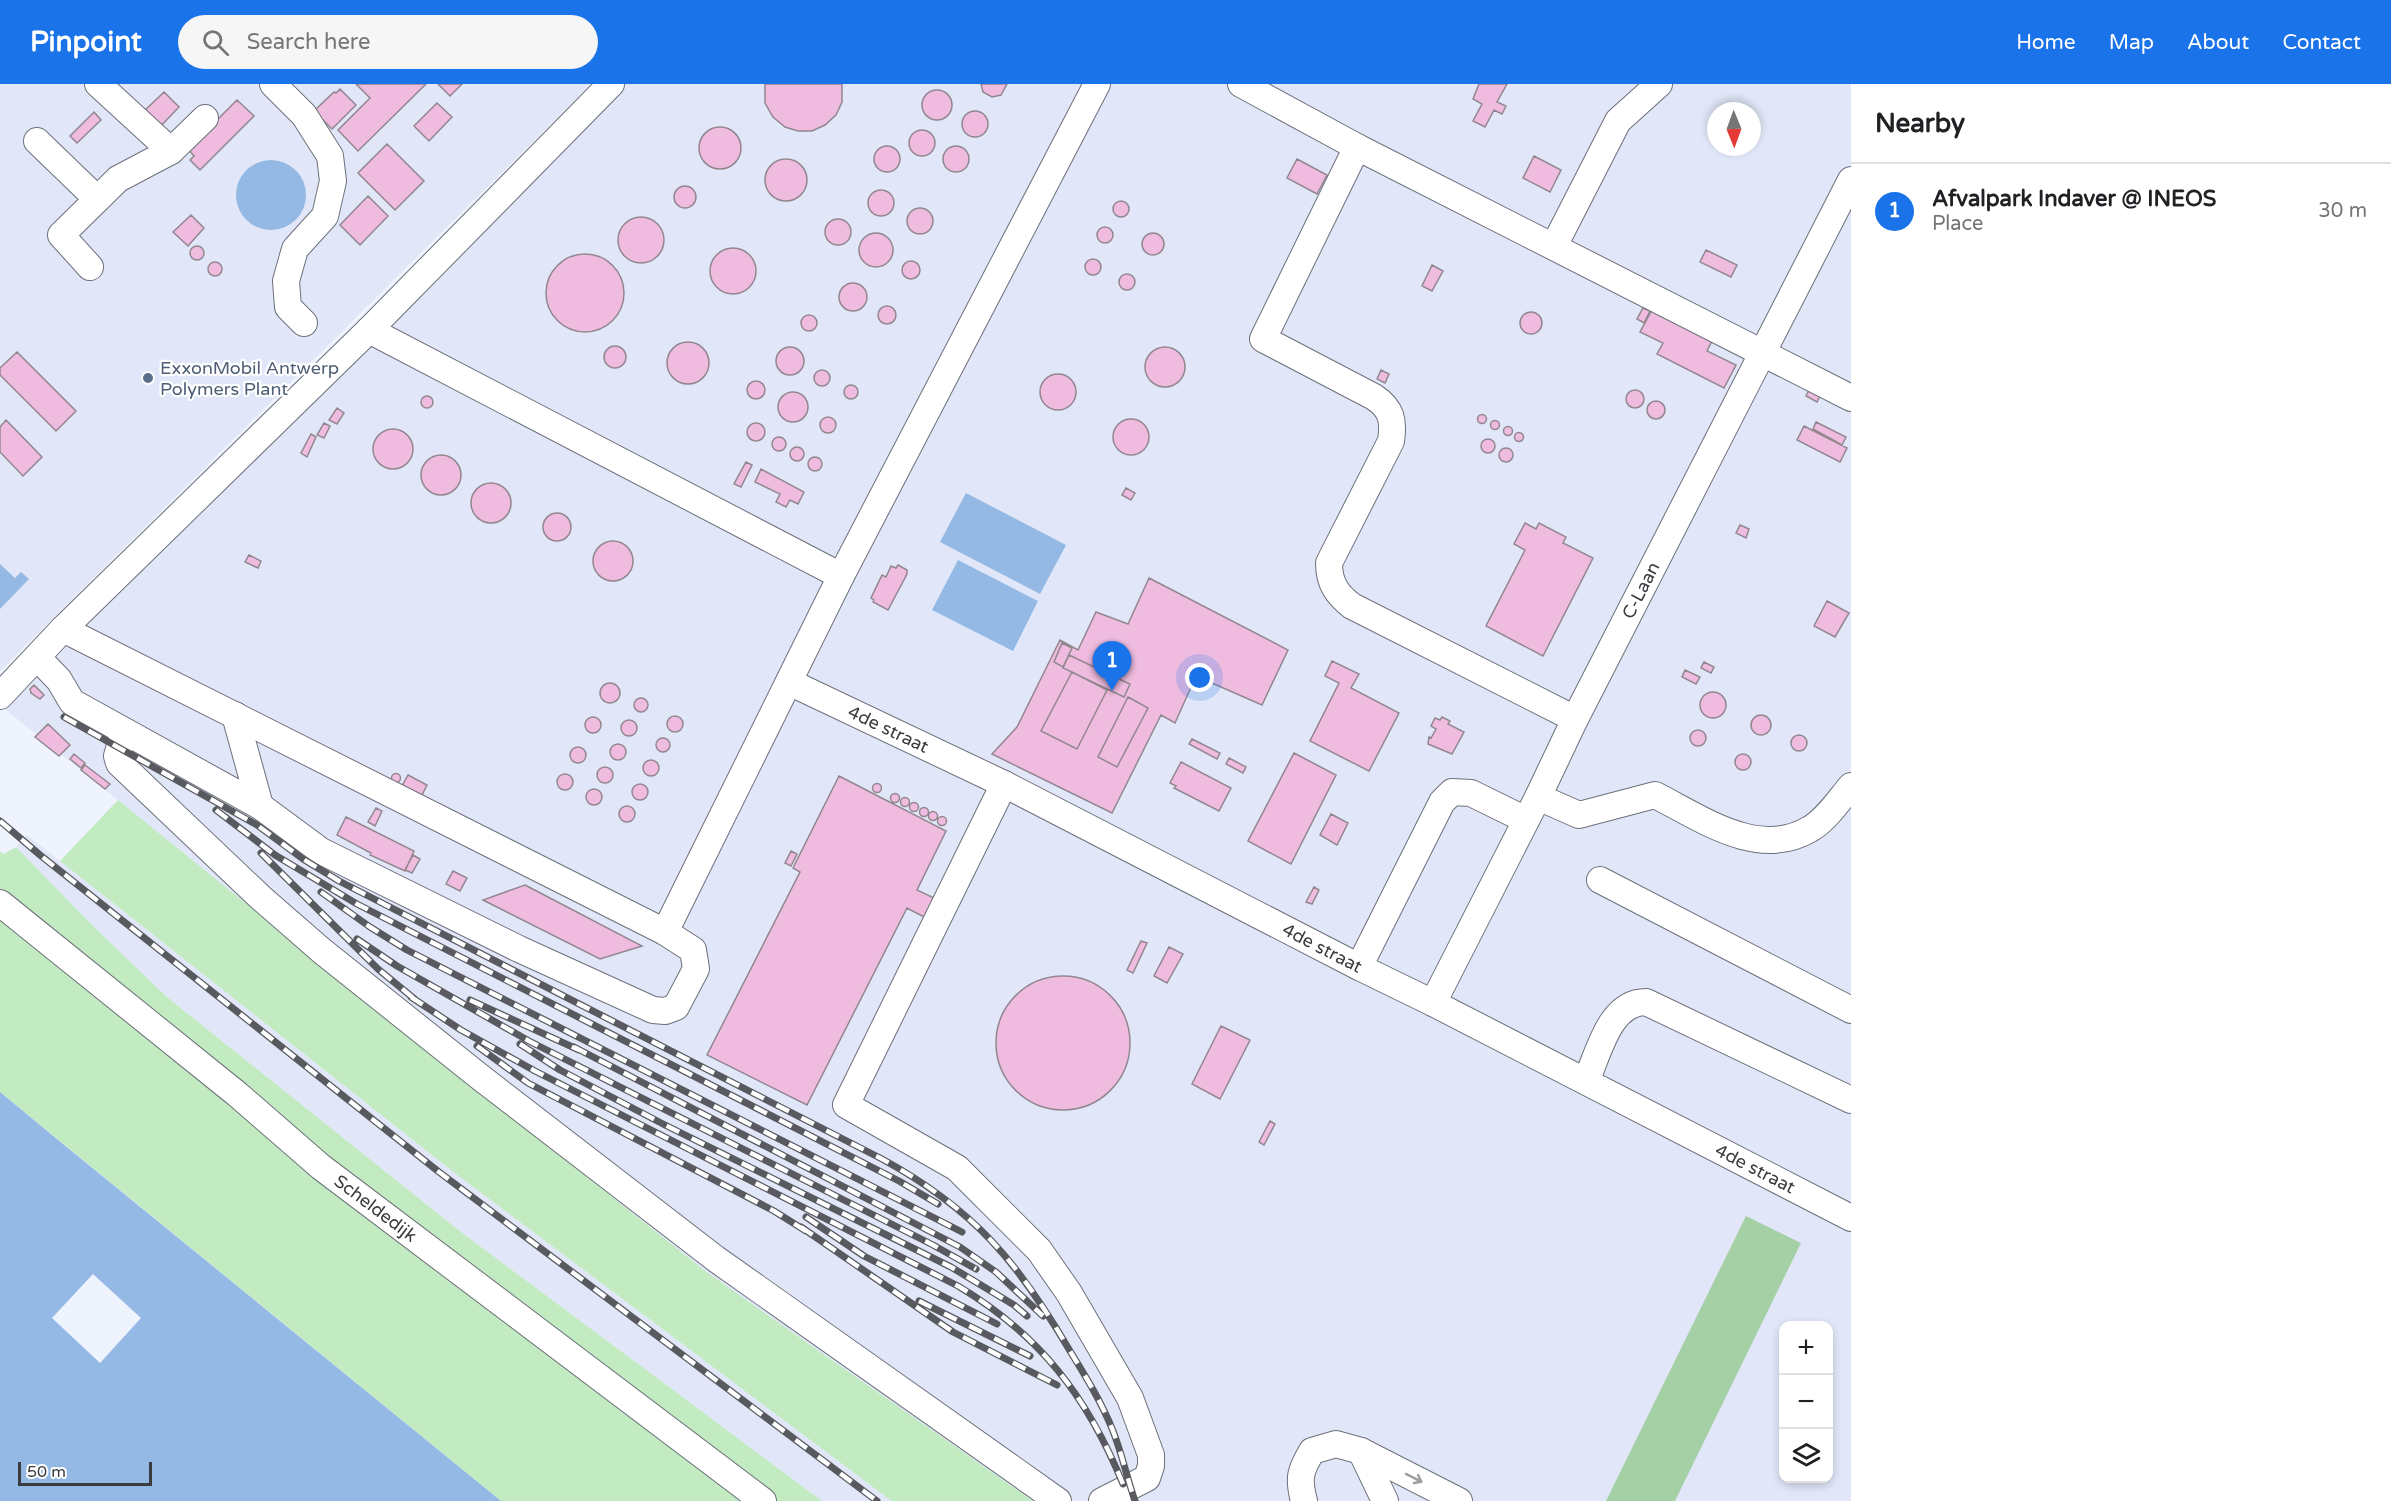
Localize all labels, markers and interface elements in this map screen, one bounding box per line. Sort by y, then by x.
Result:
search box [178,15,598,69]
text: Pinpoint [30,25,142,59]
icon: search [199,26,232,59]
text: Search here [247,29,370,55]
text: Home [2016,30,2076,55]
text: Map [2109,30,2154,55]
text: About [2187,30,2249,55]
text: Contact [2282,30,2361,55]
north arrow [1707,102,1761,156]
text: Nearby [1875,108,1965,139]
text: Afvalpark Indaver @ INEOS [1932,186,2216,212]
text: 1 [1888,199,1901,223]
text: 30 m [2318,199,2367,223]
text: Place [1932,212,1983,236]
place label: ExxonMobil Antwerp Polymers Plant [160,357,339,400]
marker: ExxonMobil Antwerp Polymers Plant [141,371,155,385]
street label: C-Laan [1617,558,1665,623]
pin: 1 [1092,642,1132,691]
your location [1185,663,1214,692]
street label: 4de straat [844,701,932,758]
street label: 4de straat [1279,918,1366,978]
street label: 4de straat [1712,1139,1799,1198]
street label: Scheldedijk [330,1170,421,1247]
map controls [1779,1321,1833,1483]
button: + [1779,1321,1833,1375]
button: − [1779,1375,1833,1429]
button: layers [1779,1429,1833,1483]
scale bar [18,1459,152,1486]
text: 50 m [27,1462,66,1482]
one-way arrow [1404,1472,1422,1484]

